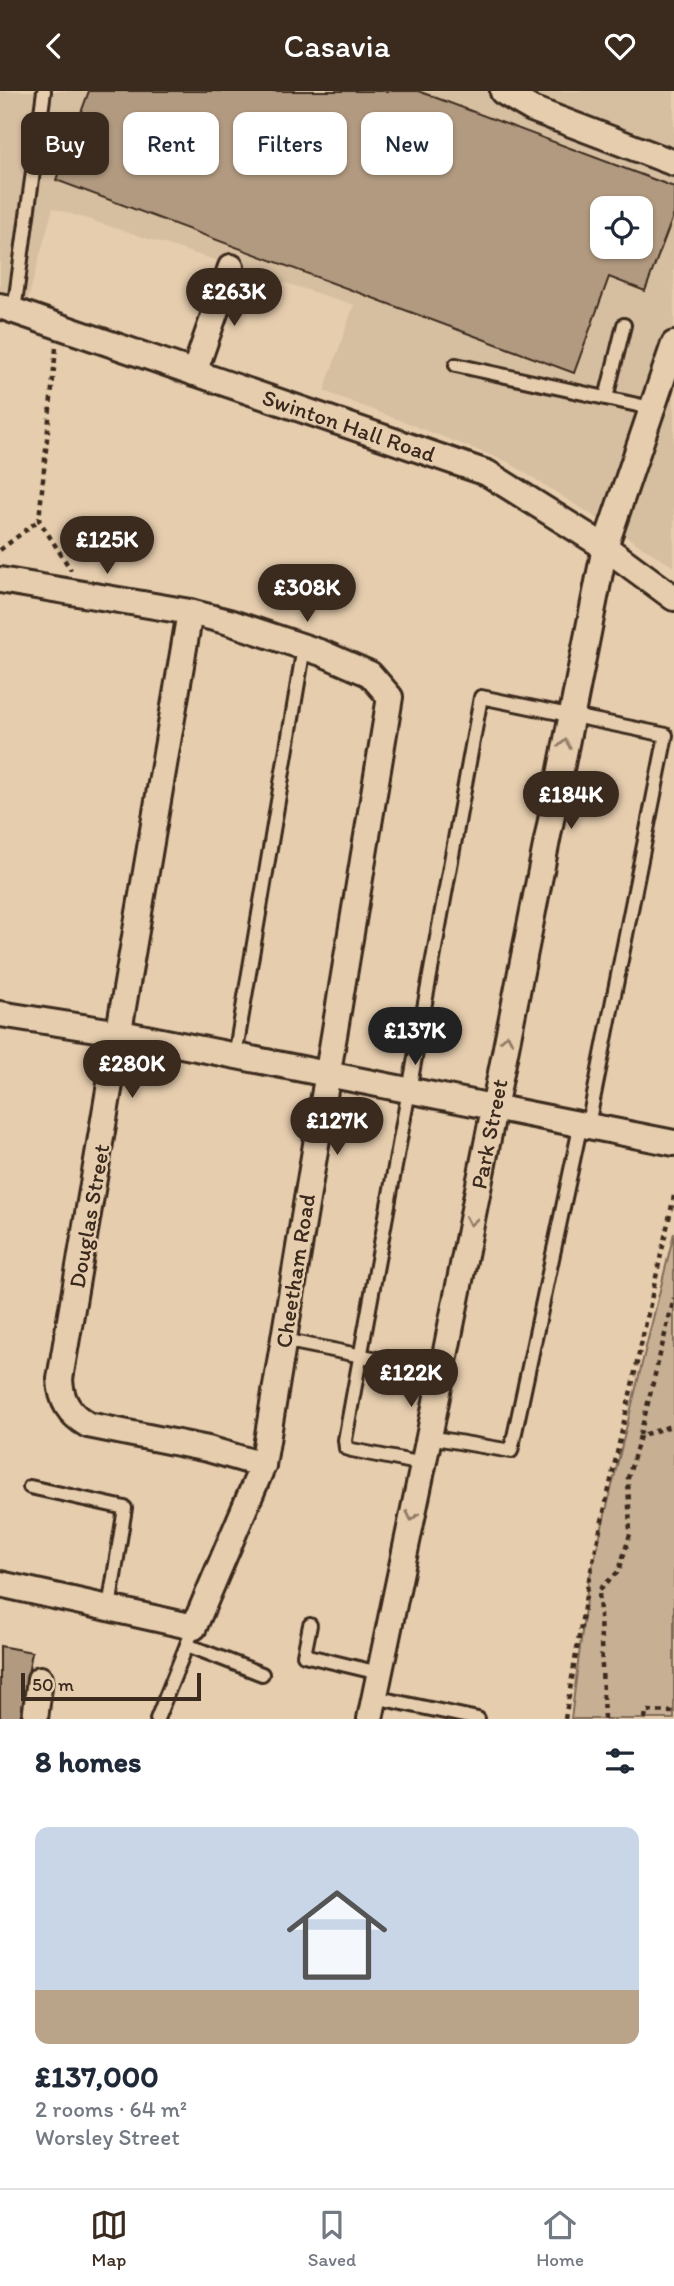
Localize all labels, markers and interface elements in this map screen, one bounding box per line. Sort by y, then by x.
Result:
icon: back [35,27,73,65]
text: Casavia [284,27,390,65]
icon: heart [601,27,639,65]
chip: Buy [21,112,109,175]
chip: Rent [123,112,219,175]
chip: Filters [233,112,347,175]
chip: New [361,112,453,175]
map controls [590,196,653,259]
button: locate [590,196,653,259]
pin: £263K [185,268,283,328]
text: £263K [202,277,266,305]
street label: Swinton Hall Road [259,383,440,468]
pin: £125K [58,517,156,576]
text: £125K [76,525,138,553]
pin: £308K [258,565,356,624]
text: £308K [274,573,340,601]
one-way arrow [556,738,571,750]
pin: £184K [522,771,620,831]
text: £184K [539,780,603,808]
pin: £137K [366,1007,464,1067]
text: £137K [384,1016,446,1044]
one-way arrow [499,1033,514,1045]
pin: £280K [83,1041,181,1100]
text: £280K [99,1049,165,1077]
street label: Park Street [464,1076,514,1191]
pin: £127K [288,1097,386,1157]
text: £127K [306,1106,368,1134]
street label: Douglas Street [63,1141,116,1290]
street label: Cheetham Road [269,1192,321,1350]
one-way arrow [465,1215,480,1227]
pin: £122K [362,1349,460,1409]
text: £122K [380,1358,442,1386]
one-way arrow [406,1510,421,1522]
scale bar [21,1670,201,1702]
text: 50 m [32,1673,74,1696]
icon: filters [601,1742,639,1780]
text: 8 homes [35,1743,142,1780]
icon: home [274,1872,400,1998]
text: £137,000 [35,2058,159,2095]
text: 2 rooms · 64 m² [35,2095,187,2123]
text: Worsley Street [35,2123,180,2151]
tab: Map [90,2206,128,2271]
tab: Saved [308,2206,356,2271]
tab: Home [536,2206,584,2271]

